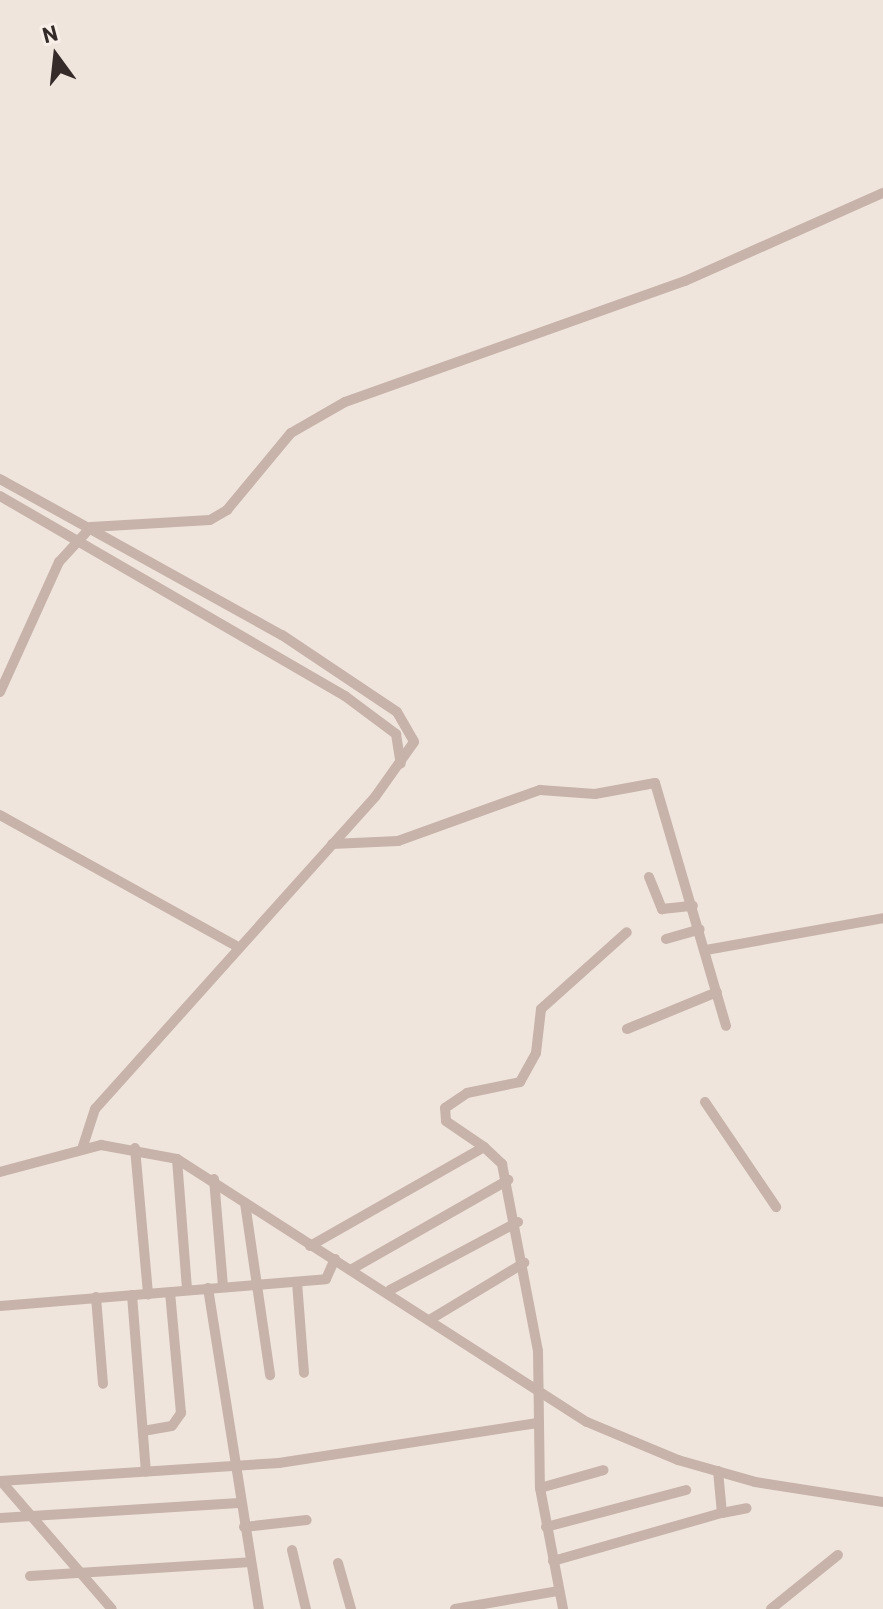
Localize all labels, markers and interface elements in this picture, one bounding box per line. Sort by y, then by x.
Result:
north arrow [16,16,96,96]
text: N [39,18,60,47]

